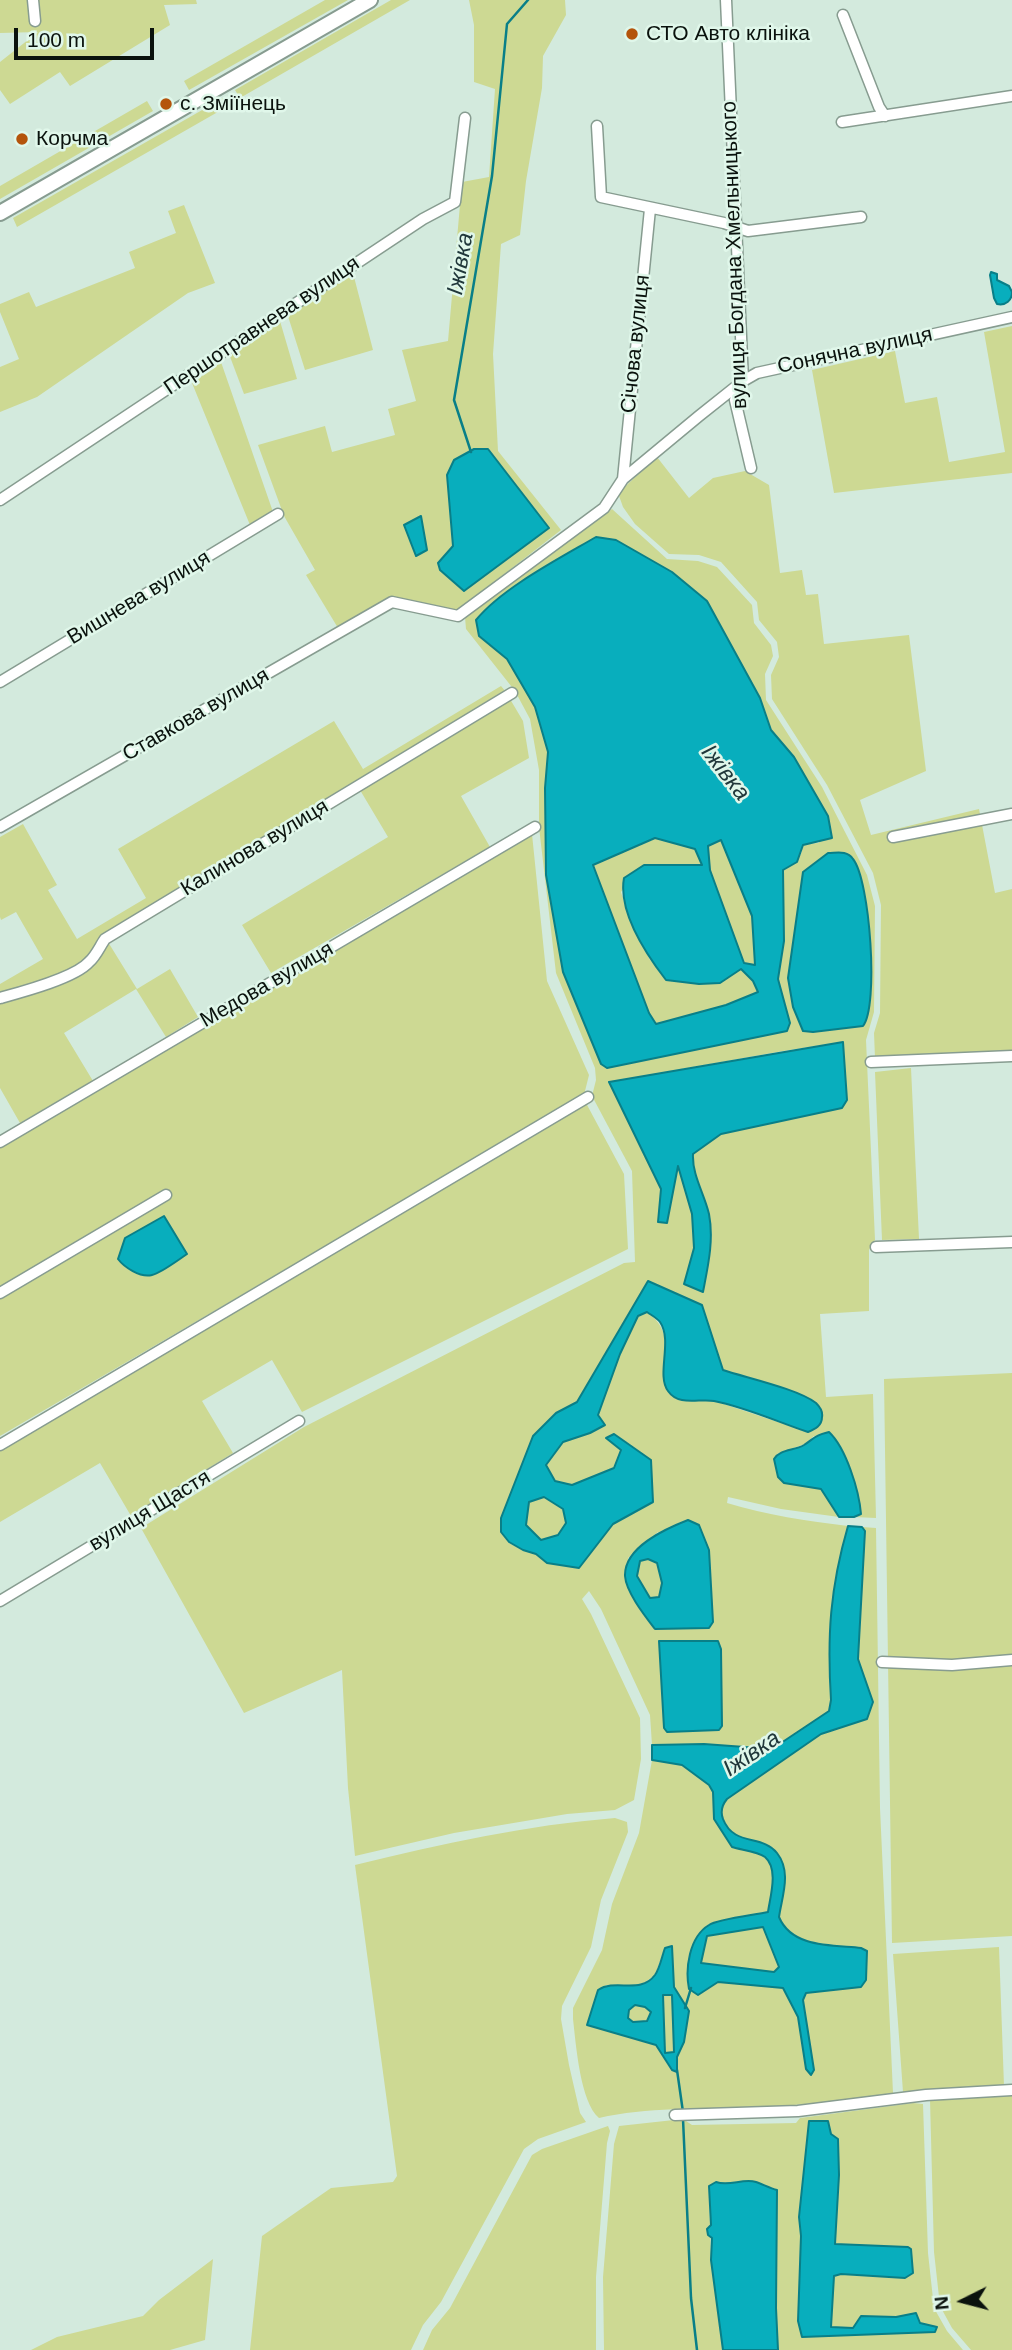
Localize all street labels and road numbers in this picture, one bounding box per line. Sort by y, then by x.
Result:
street label: вулиця Богдана Хмельницького [717,101,753,409]
street label: Першотравнева вулиця [159,251,365,401]
street label: Січова вулиця [616,274,656,414]
street label: Сонячна вулиця [775,322,935,380]
street label: Вишнева вулиця [63,545,215,651]
street label: Ставкова вулиця [118,663,274,767]
street label: Калинова вулиця [177,794,333,902]
street label: Медова вулиця [196,937,338,1033]
street label: вулиця Щастя [85,1465,215,1557]

